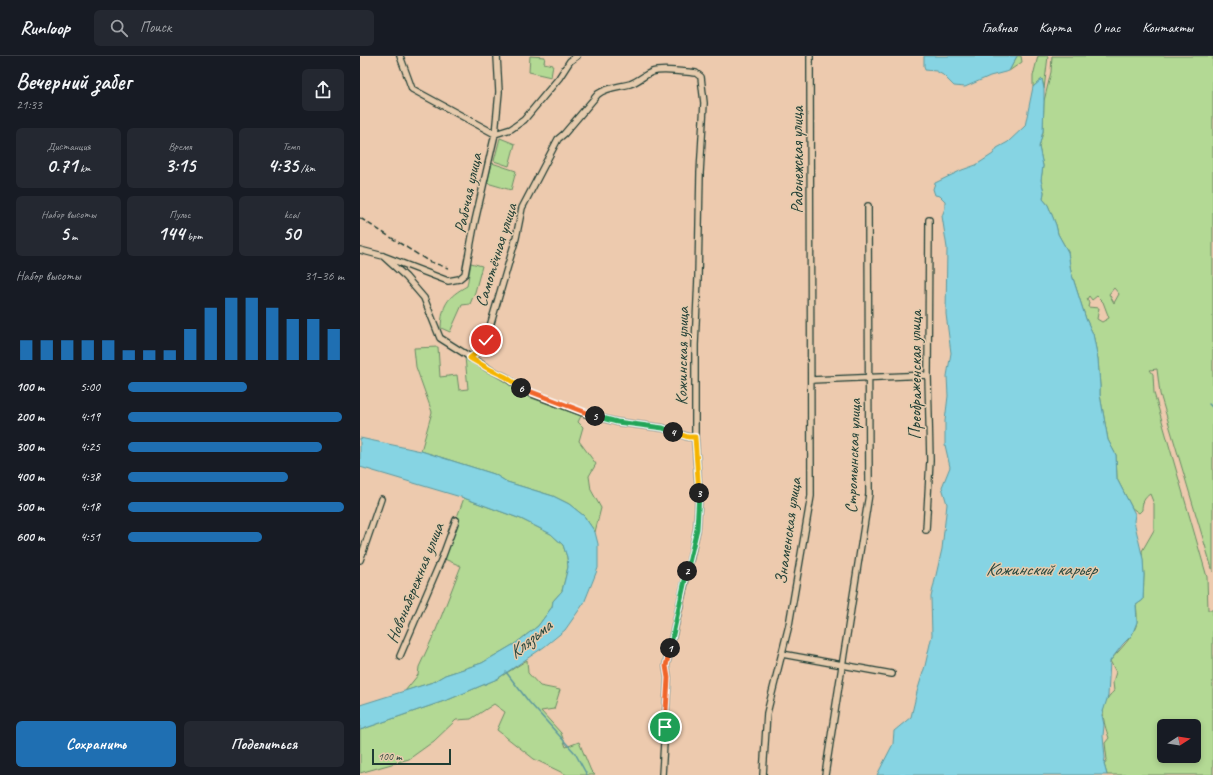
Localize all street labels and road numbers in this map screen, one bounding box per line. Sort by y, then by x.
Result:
street label: Радонежская улица [787,105,808,214]
street label: Рабочая улица [449,150,487,235]
street label: Самотёчная улица [470,200,522,309]
street label: Кожинская улица [671,305,693,405]
street label: Преображенская улица [905,308,926,440]
street label: Стромынская улица [841,397,866,514]
street label: Знаменская улица [770,475,806,586]
street label: Новонабережная улица [381,518,449,646]

